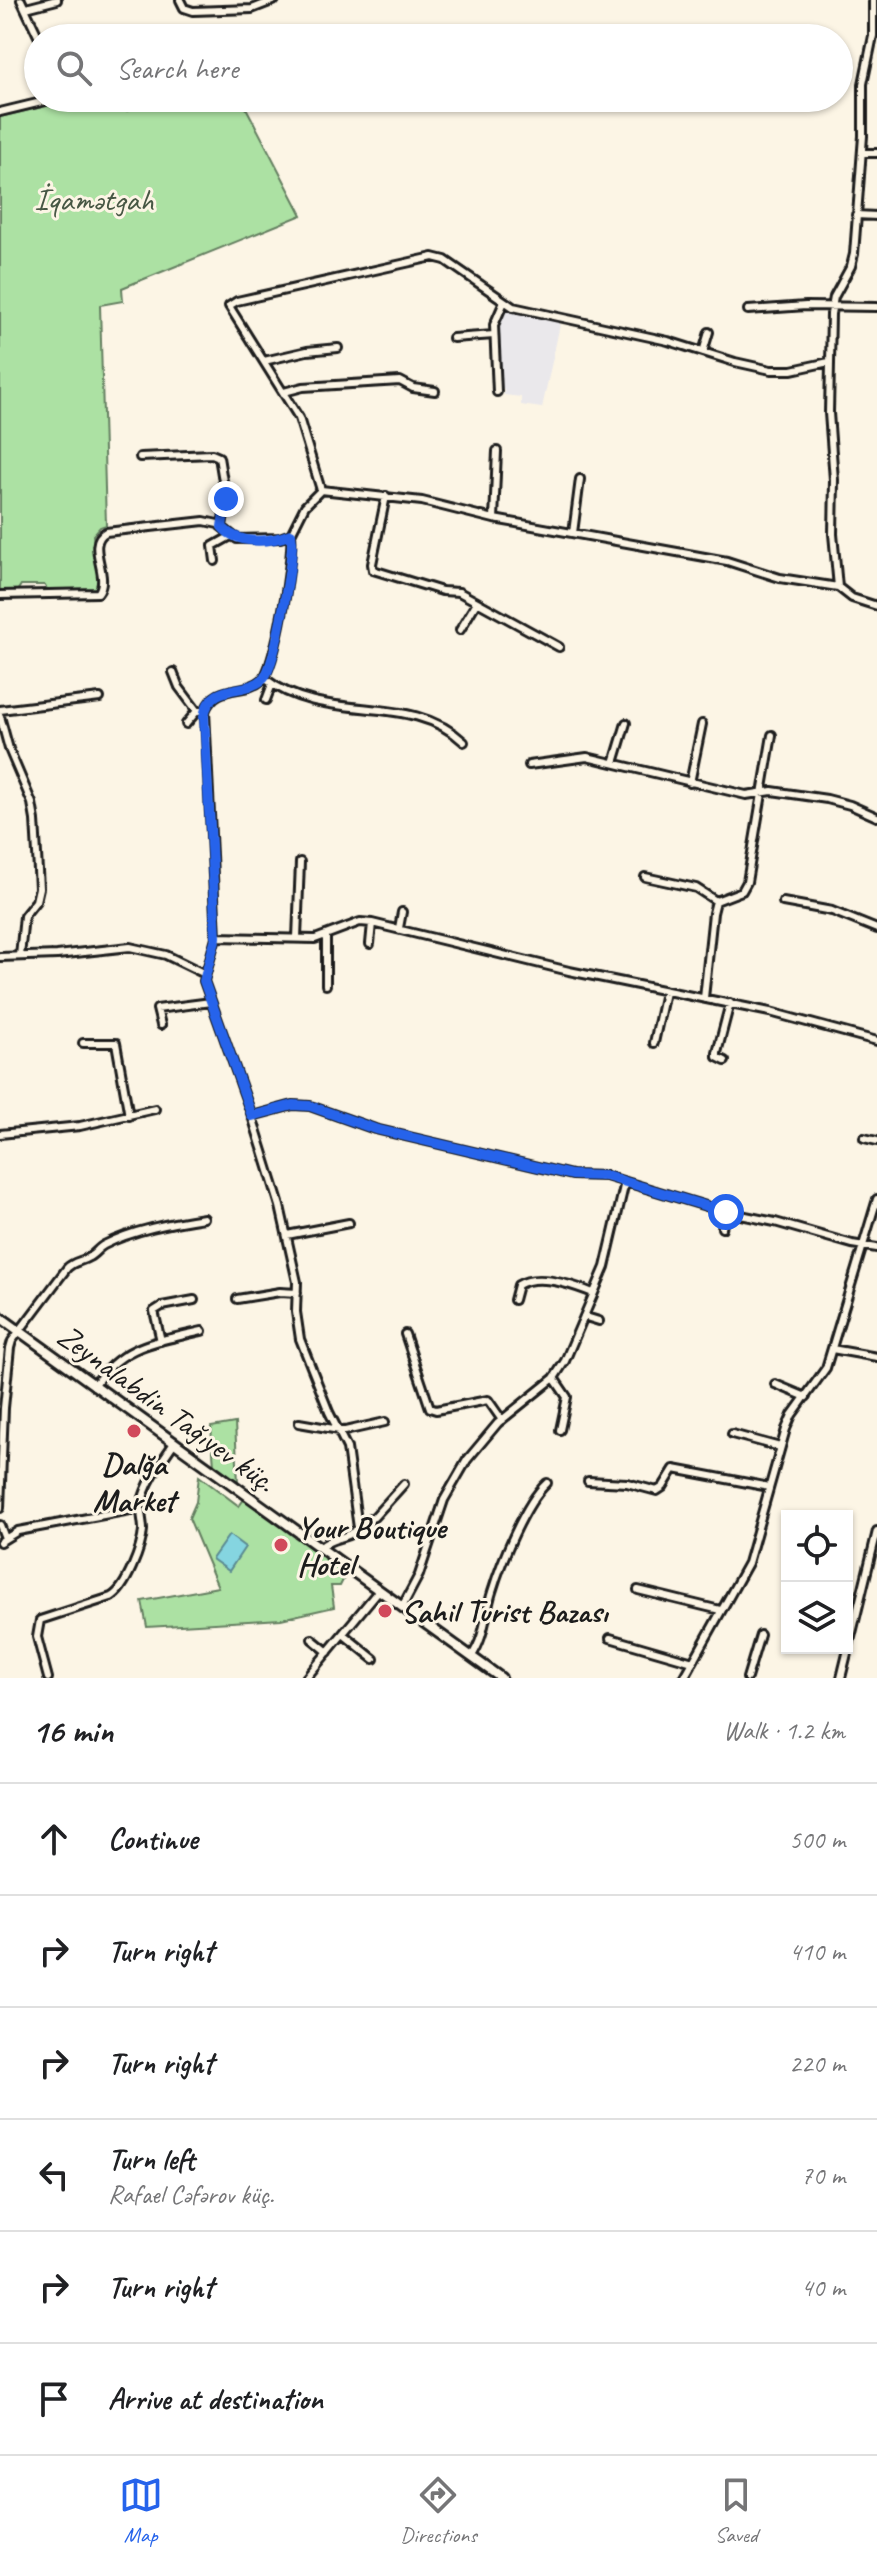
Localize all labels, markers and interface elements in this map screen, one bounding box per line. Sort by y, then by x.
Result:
search box [24,24,853,112]
icon: search [52,46,96,90]
text: Search here [116,49,238,87]
park label: İqamətgah [34,179,154,220]
route end [208,481,244,517]
route start [708,1194,744,1230]
street label: Zeynalabdin Tağıyev küç. [49,1315,285,1502]
marker: Dalğa Market [125,1422,143,1440]
place label: Dalğa Market [93,1443,180,1521]
place label: Your Boutique Hotel [297,1507,449,1585]
map controls [781,1510,853,1654]
button: locate [781,1510,853,1582]
marker: Your Boutique Hotel [272,1536,290,1554]
button: layers [781,1582,853,1654]
place label: Sahil Turist Bazası [401,1591,609,1632]
marker: Sahil Turist Bazası [376,1602,394,1620]
text: 16 min [32,1709,113,1752]
text: Walk · 1.2 km [723,1714,845,1747]
icon: ahead [32,1817,76,1861]
text: Continue [108,1820,198,1858]
text: 500 m [789,1823,845,1856]
icon: right [32,1929,76,1973]
text: Turn right [108,1932,213,1970]
text: 410 m [789,1935,845,1968]
icon: right [32,2041,76,2085]
text: Turn right [108,2044,213,2082]
text: 220 m [789,2047,845,2080]
text: Turn left [108,2140,195,2178]
icon: left [32,2153,76,2197]
text: 70 m [801,2159,845,2192]
text: Rafael Cəfərov küç. [108,2178,274,2211]
icon: right [32,2265,76,2309]
text: Turn right [108,2268,213,2306]
text: 40 m [801,2271,845,2304]
icon: arrive [32,2377,76,2421]
text: Arrive at destination [108,2380,323,2418]
tab: Map [119,2473,163,2549]
tab: Directions [400,2473,477,2549]
tab: Saved [714,2473,758,2549]

